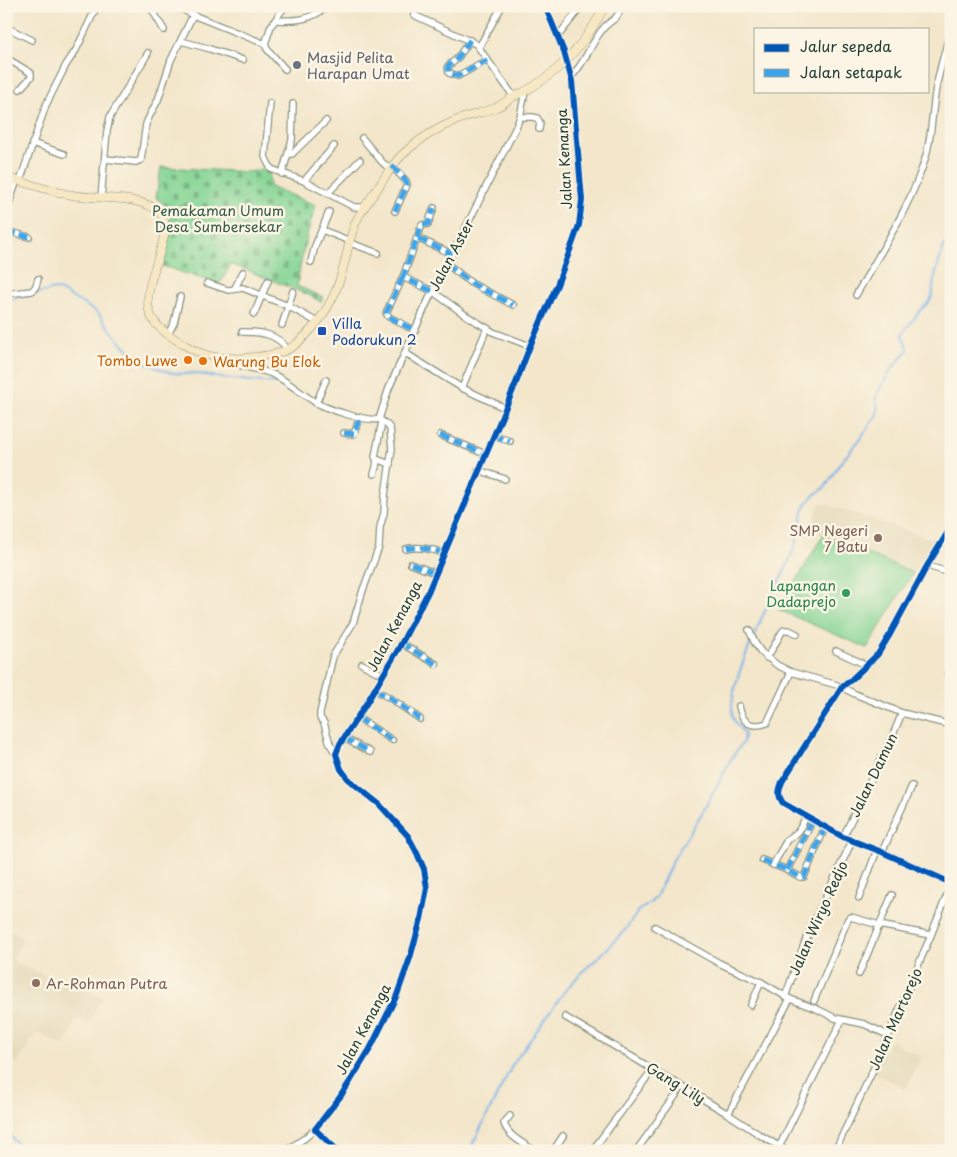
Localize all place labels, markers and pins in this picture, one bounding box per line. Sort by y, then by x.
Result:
place label: Masjid Pelita Harapan Umat [307,47,410,84]
marker: Masjid Pelita Harapan Umat [291,59,303,71]
place label: Villa Podorukun 2 [332,313,417,350]
marker: Villa Podorukun 2 [316,325,328,337]
place label: Tombo Luwe [97,350,178,371]
place label: Warung Bu Elok [213,351,321,372]
marker: Tombo Luwe [182,354,194,366]
marker: Warung Bu Elok [197,355,209,367]
place label: SMP Negeri 7 Batu [789,520,868,557]
marker: SMP Negeri 7 Batu [872,532,884,544]
place label: Lapangan Dadaprejo [766,575,836,612]
marker: Lapangan Dadaprejo [840,587,852,599]
place label: Ar-Rohman Putra [46,973,167,994]
marker: Ar-Rohman Putra [30,977,42,989]

